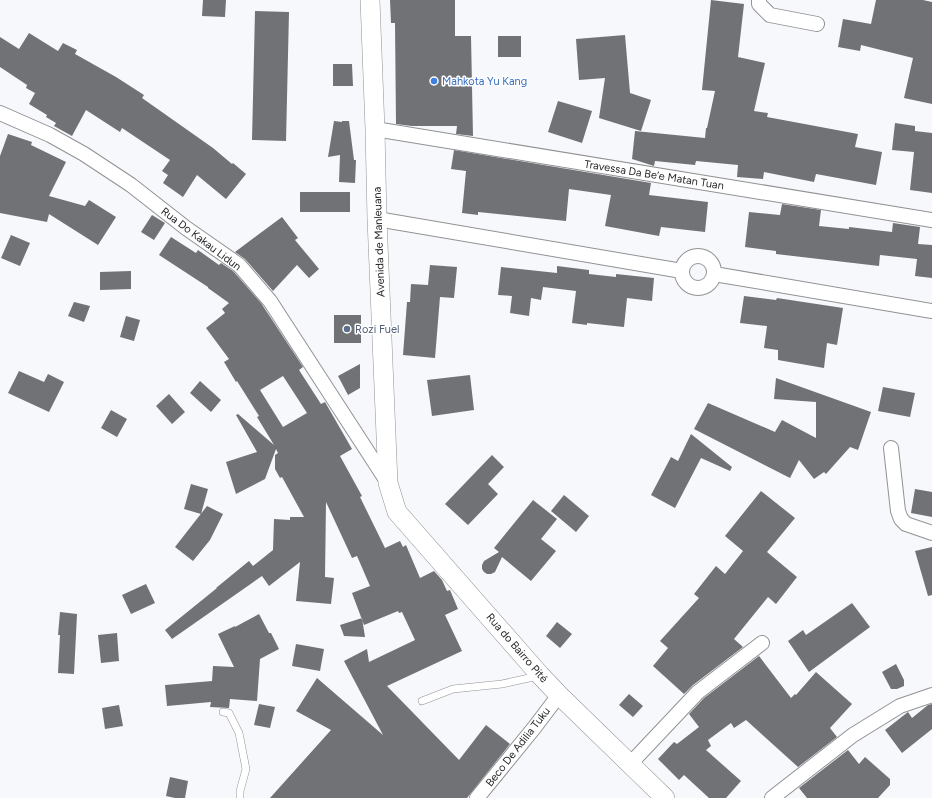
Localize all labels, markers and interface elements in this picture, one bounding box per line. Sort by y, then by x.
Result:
place label: Mahkota Yu Kang [442,75,527,88]
marker: Mahkota Yu Kang [429,76,439,86]
street label: Travessa Da Be’e Matan Tuan [583,158,725,192]
street label: Avenida de Manleuana [371,187,387,297]
street label: Rua Do Kakau Lidun [158,205,244,273]
place label: Rozi Fuel [355,323,399,336]
marker: Rozi Fuel [342,324,352,334]
street label: Rua do Bairro Pité [483,611,551,685]
street label: Beco De Adilia Tuku [483,705,553,789]

